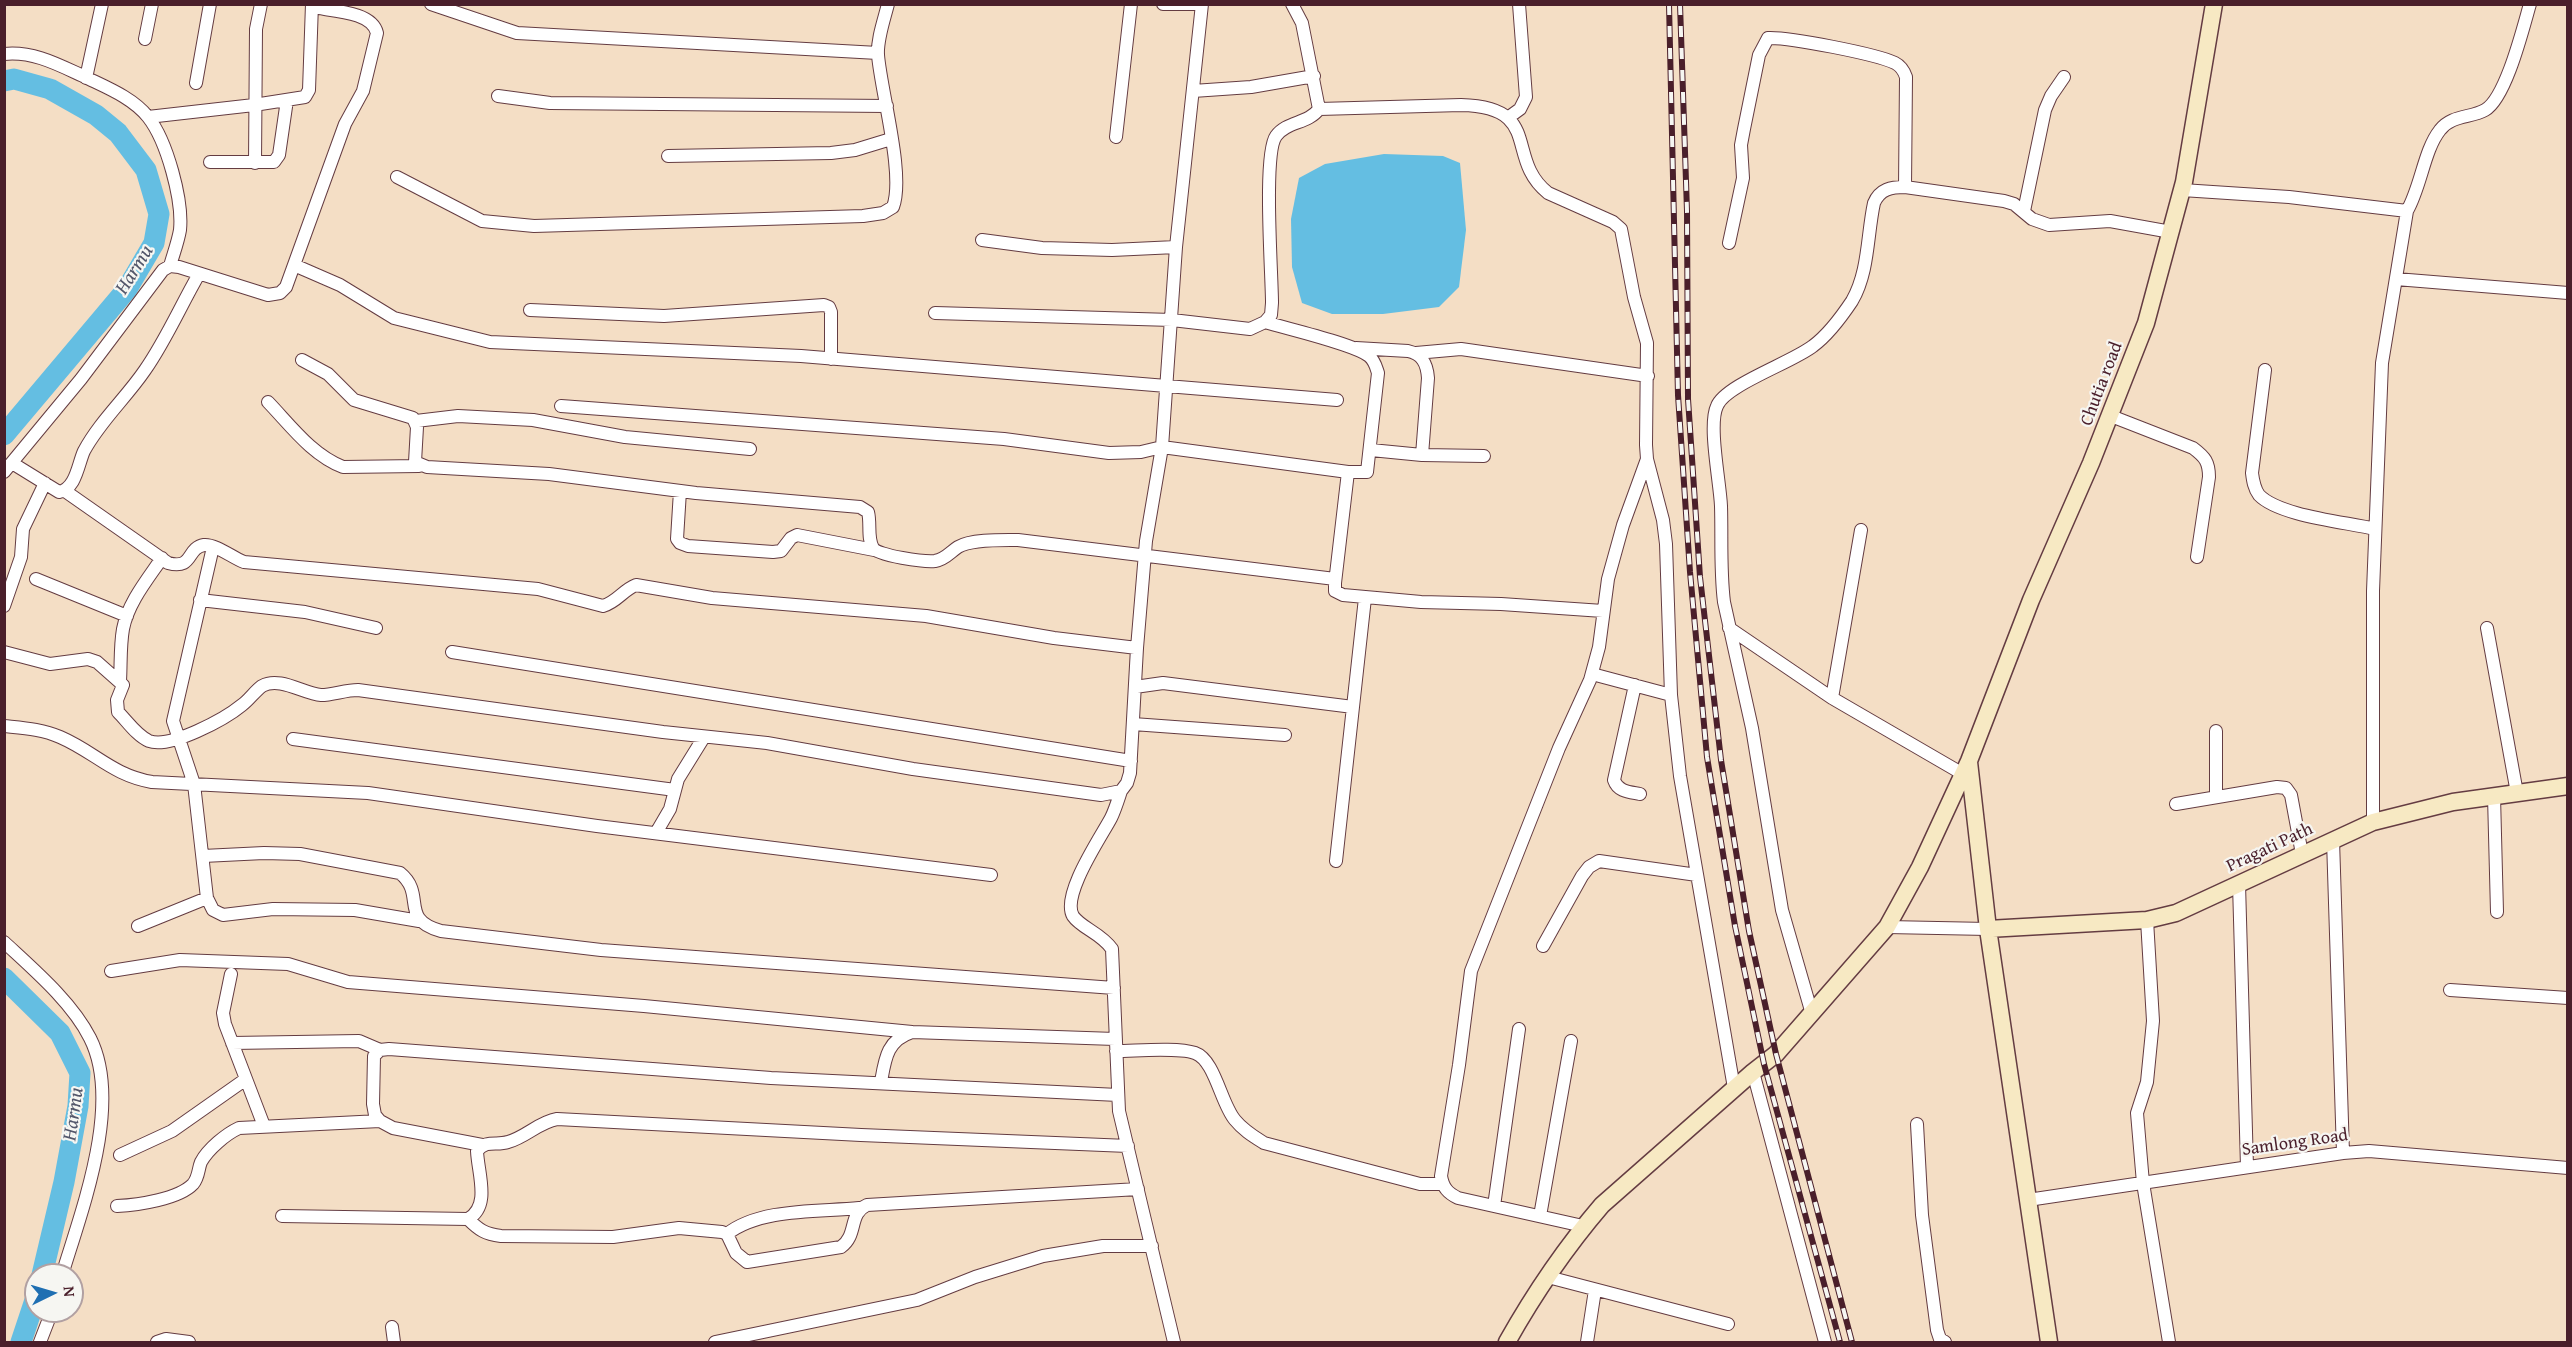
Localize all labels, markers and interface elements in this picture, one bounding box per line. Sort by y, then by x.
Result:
water label: Harmu [111,241,159,299]
street label: Chutia road [2076,339,2128,429]
street label: Pragati Path [2223,819,2317,877]
water label: Harmu [58,1086,90,1142]
street label: Samlong Road [2241,1125,2349,1161]
north arrow [24,1263,84,1323]
text: N [58,1285,82,1298]

